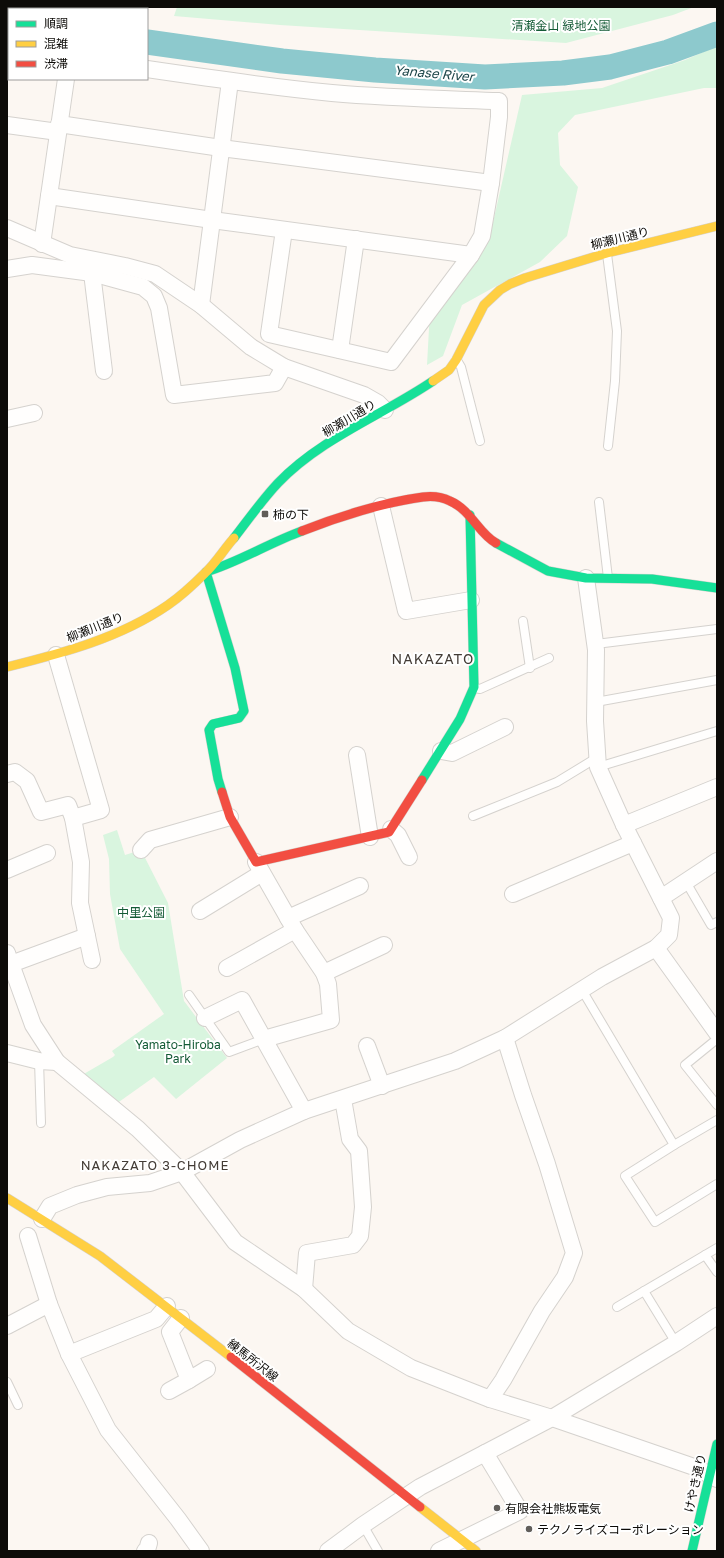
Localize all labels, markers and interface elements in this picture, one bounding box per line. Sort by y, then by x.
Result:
legend [8,8,148,80]
text: 順調 [44,16,68,31]
park label: 清瀬金山 緑地公園 [511,18,611,33]
text: 混雑 [44,36,68,51]
text: 渋滞 [44,56,68,71]
water label: Yanase River [394,62,476,85]
street label: 柳瀬川通り [589,223,651,253]
street label: 柳瀬川通り [319,396,379,440]
place label: 柿の下 [273,507,309,522]
marker: 柿の下 [260,509,270,519]
street label: 柳瀬川通り [64,609,126,645]
district label: NAKAZATO [392,650,474,667]
park label: 中里公園 [117,905,165,920]
park label: Yamato-Hiroba Park [135,1037,221,1066]
district label: NAKAZATO 3-CHOME [81,1157,229,1173]
street label: 練馬所沢線 [225,1336,281,1384]
street label: けやき通り [681,1452,709,1514]
place label: 有限会社熊坂電気 [505,1501,601,1516]
marker: 有限会社熊坂電気 [492,1503,502,1513]
place label: テクノライズコーポレーション [537,1522,704,1537]
marker: テクノライズコーポレーション [524,1524,534,1534]

